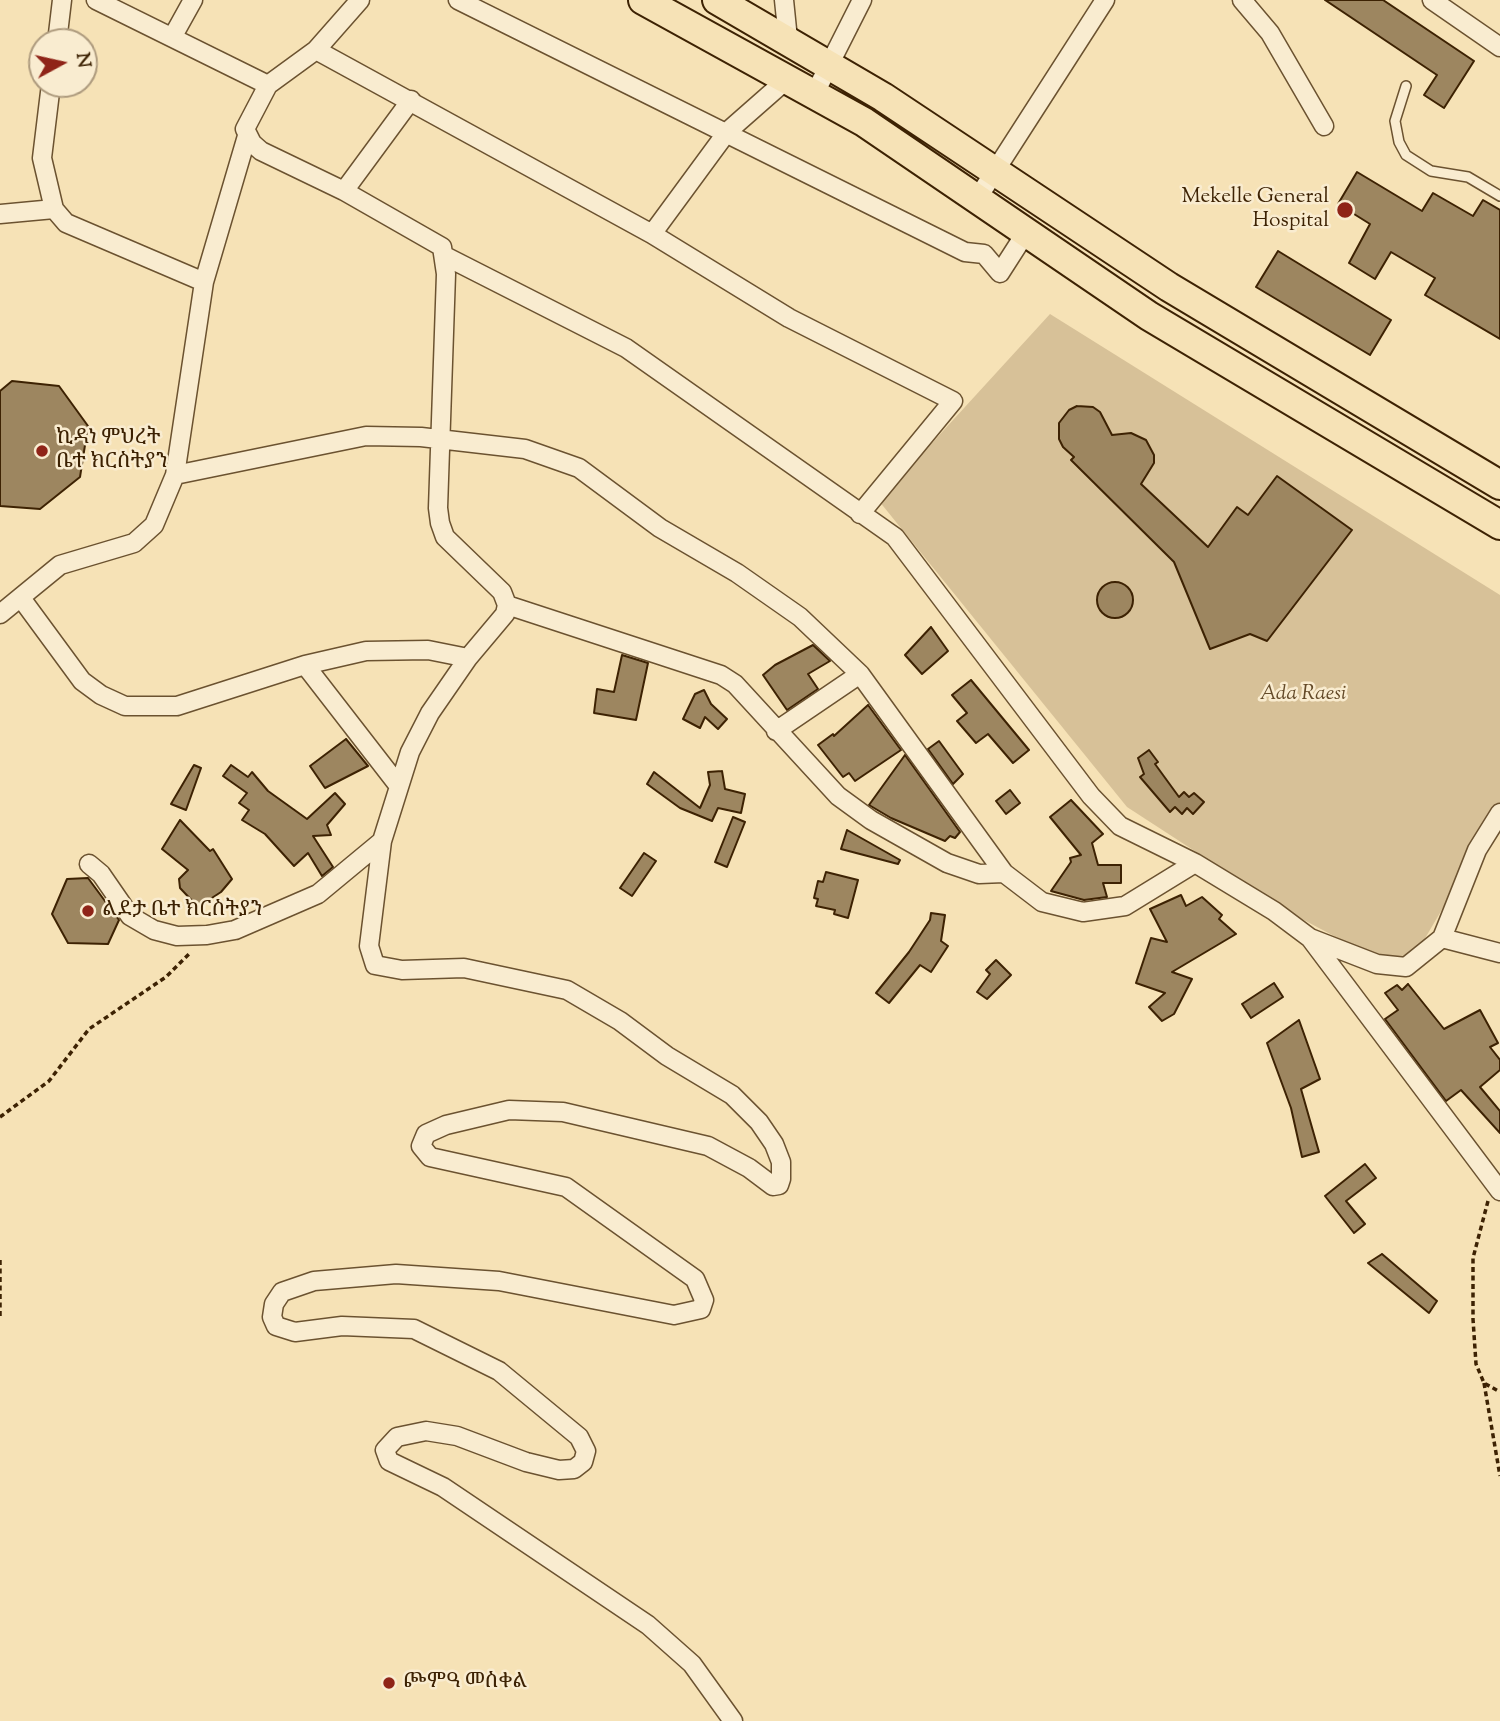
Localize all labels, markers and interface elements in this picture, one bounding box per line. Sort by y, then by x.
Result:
north arrow [28,28,98,98]
text: N [68,51,97,70]
place label: Mekelle General Hospital [1181,185,1329,235]
marker: Mekelle General Hospital [1335,200,1355,220]
place label: ኪዳነ ምህረት ቤተ ክርስትያን [56,426,168,476]
marker: ኪዳነ ምህረት ቤተ ክርስትያን [34,443,50,459]
park label: Ada Raesi [1260,682,1346,708]
place label: ልደታ ቤተ ክርስትያን [102,898,262,924]
marker: ልደታ ቤተ ክርስትያን [80,903,96,919]
place label: ጮምዓ መስቀል [403,1670,527,1696]
marker: ጮምዓ መስቀል [381,1675,397,1691]

